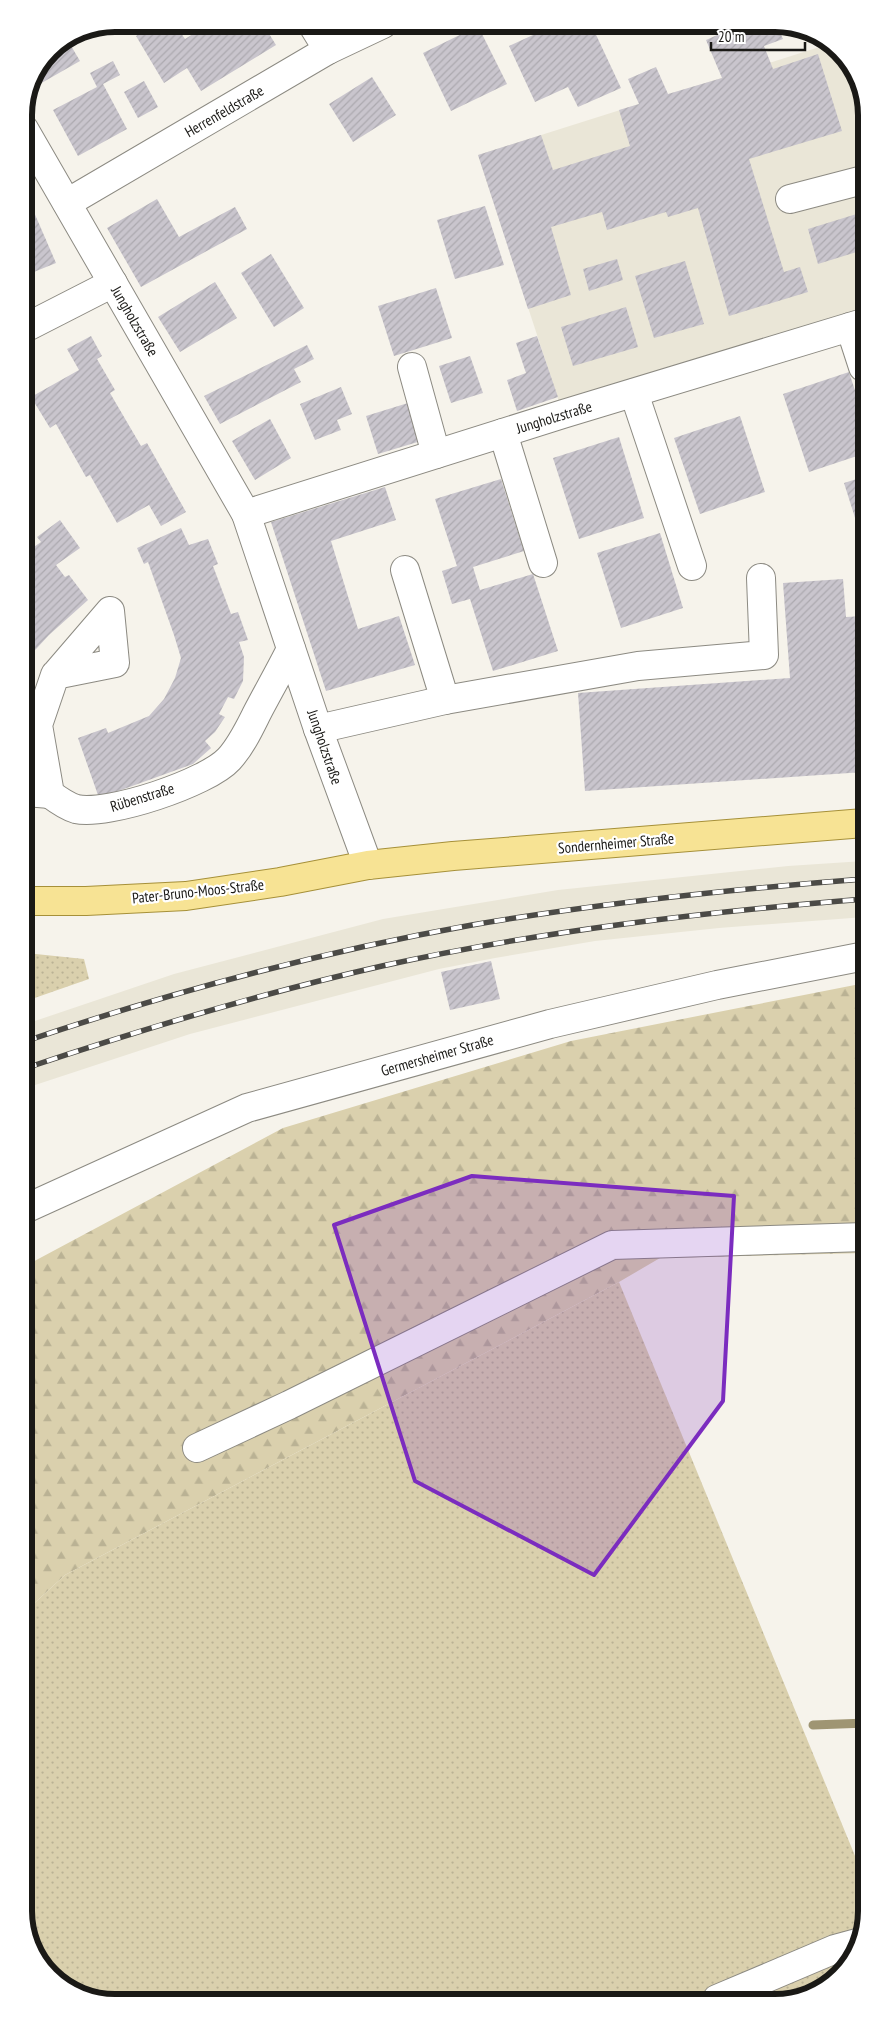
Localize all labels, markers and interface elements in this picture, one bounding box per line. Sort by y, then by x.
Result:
scale bar [711,20,805,52]
text: 20 m [718,27,744,46]
street label: Herrenfeldstraße [181,81,267,141]
street label: Jungholzstraße [107,282,163,360]
street label: Jungholzstraße [513,397,594,438]
street label: Jungholzstraße [303,706,347,787]
street label: Rübenstraße [108,778,176,816]
street label: Sondernheimer Straße [557,828,675,858]
street label: Pater-Bruno-Moos-Straße [131,875,265,907]
street label: Germersheimer Straße [378,1030,496,1080]

